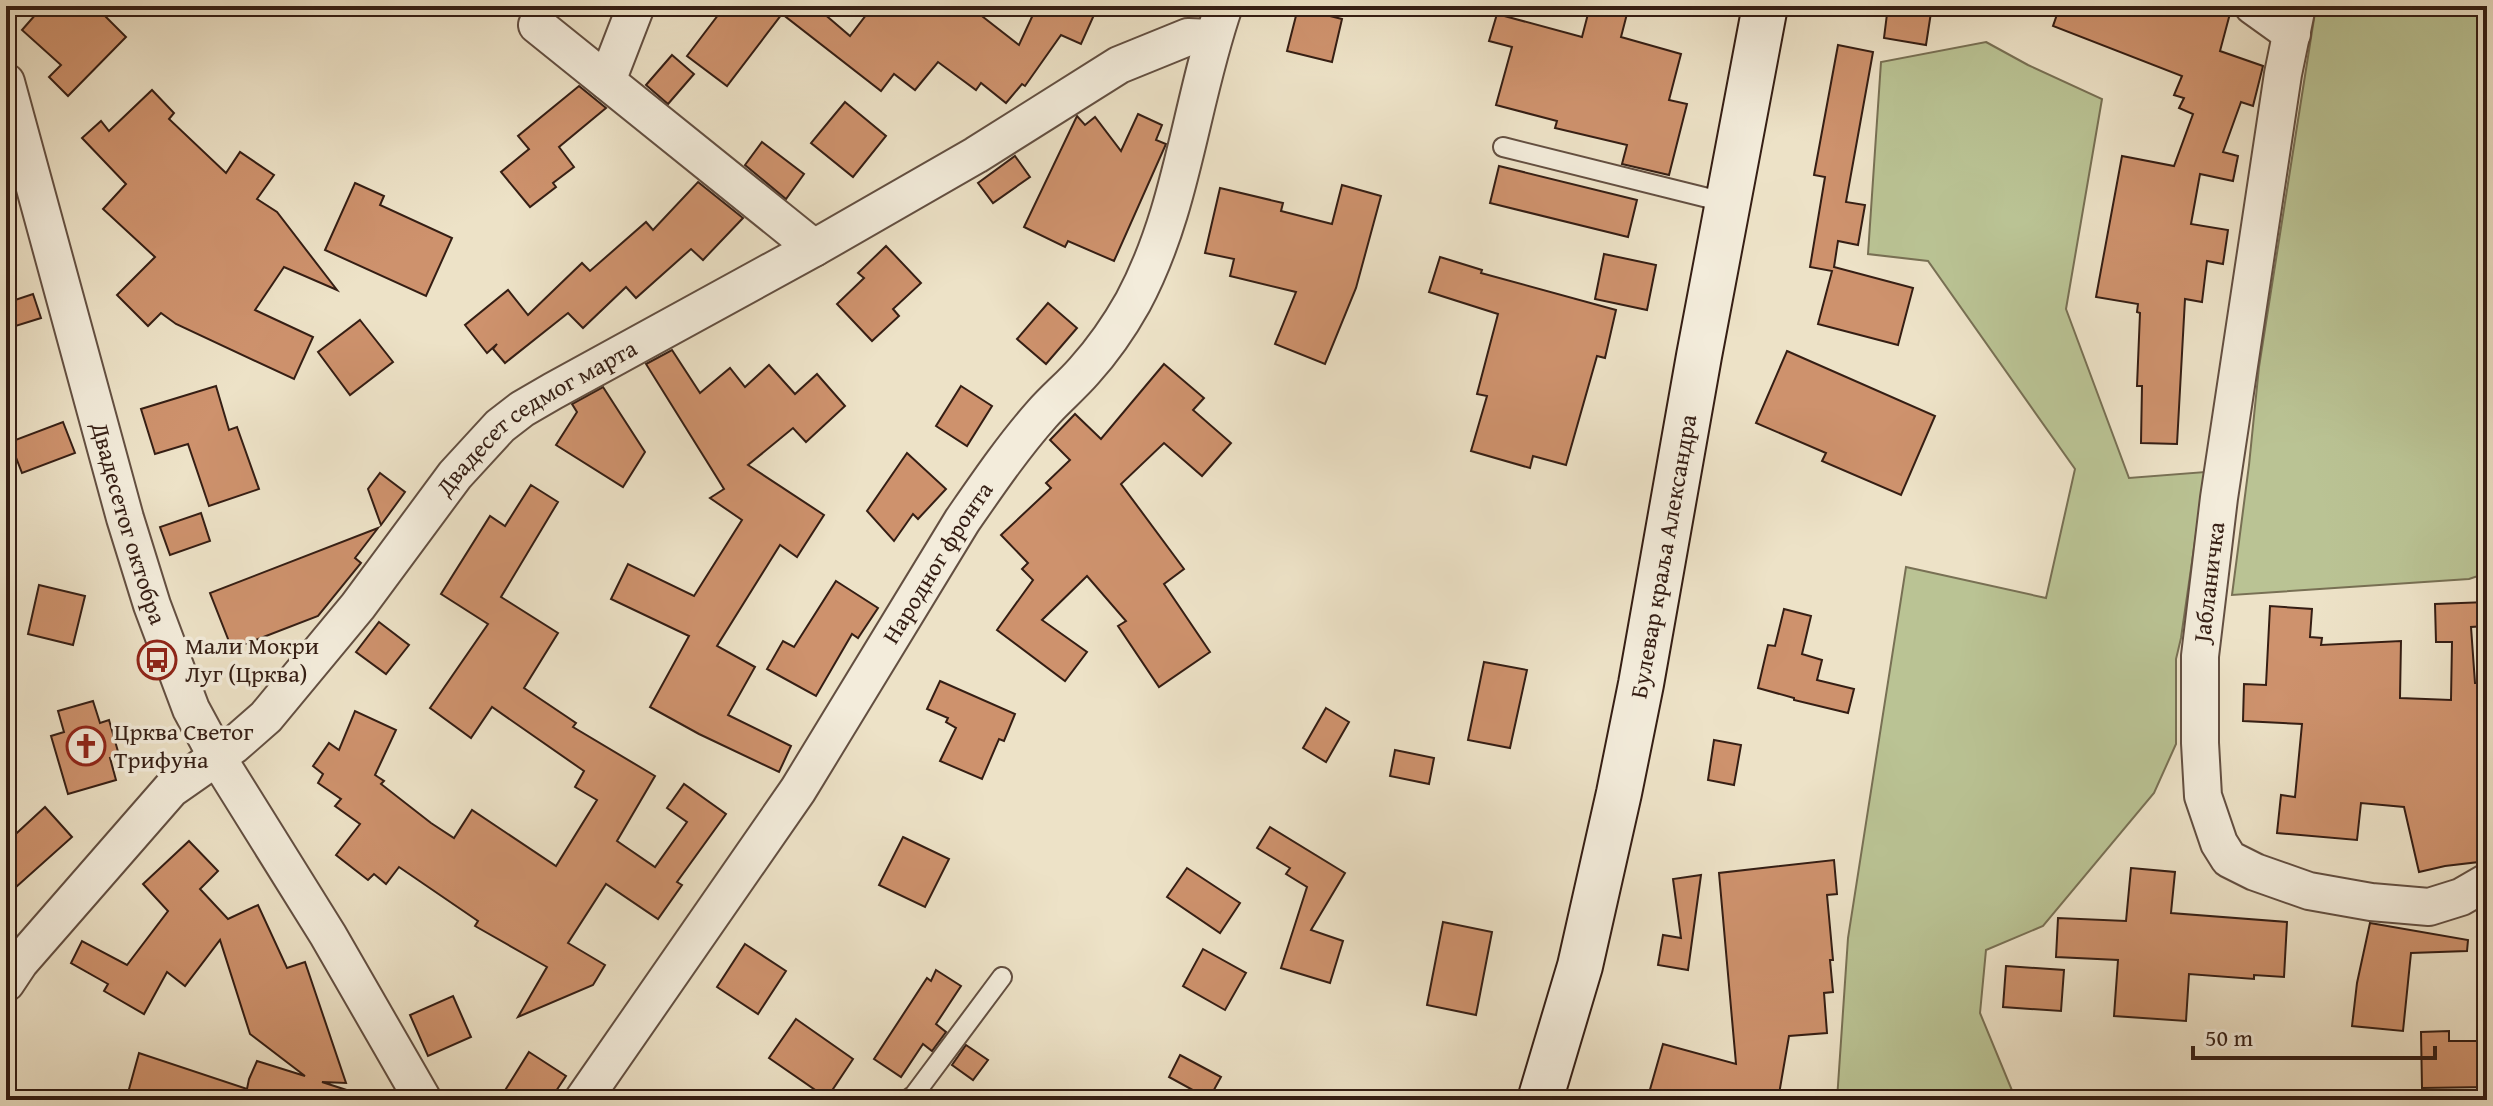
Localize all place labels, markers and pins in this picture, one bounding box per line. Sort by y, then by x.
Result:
place label: Мали Мокри Луг (Црква) [185,628,319,691]
bus stop icon: Мали Мокри Луг (Црква) [136,639,178,681]
place label: Црква Светог Трифуна [114,714,253,777]
church icon: Црква Светог Трифуна [65,725,107,767]

